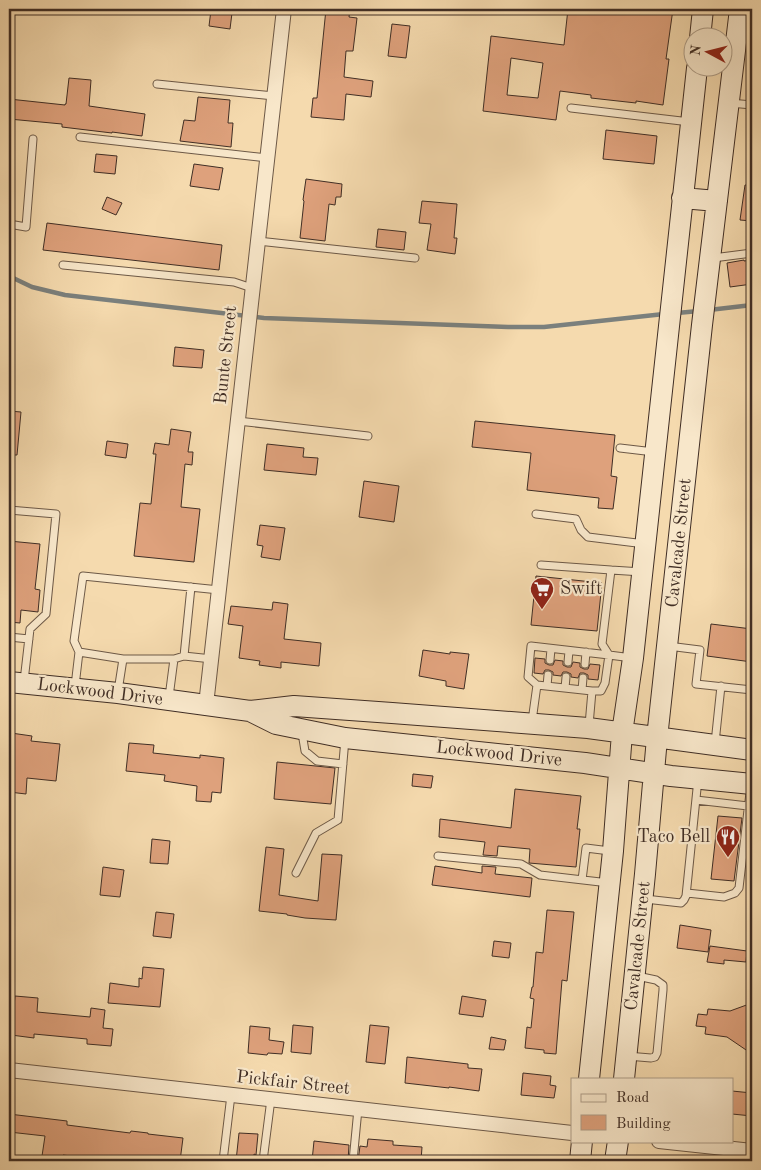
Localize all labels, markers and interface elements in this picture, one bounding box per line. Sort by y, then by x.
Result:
north arrow [684,28,734,78]
text: N [688,44,704,57]
street label: Bunte Street [212,305,240,405]
street label: Cavalcade Street [663,477,695,609]
supermarket icon: Swift [529,576,555,610]
place label: Swift [560,580,602,598]
street label: Lockwood Drive [36,675,164,709]
street label: Lockwood Drive [435,738,563,770]
restaurant icon: Taco Bell [715,824,741,858]
place label: Taco Bell [637,828,710,846]
street label: Cavalcade Street [622,880,654,1012]
street label: Pickfair Street [235,1068,351,1098]
legend [571,1078,734,1142]
text: Road [616,1091,650,1106]
text: Building [616,1117,671,1132]

